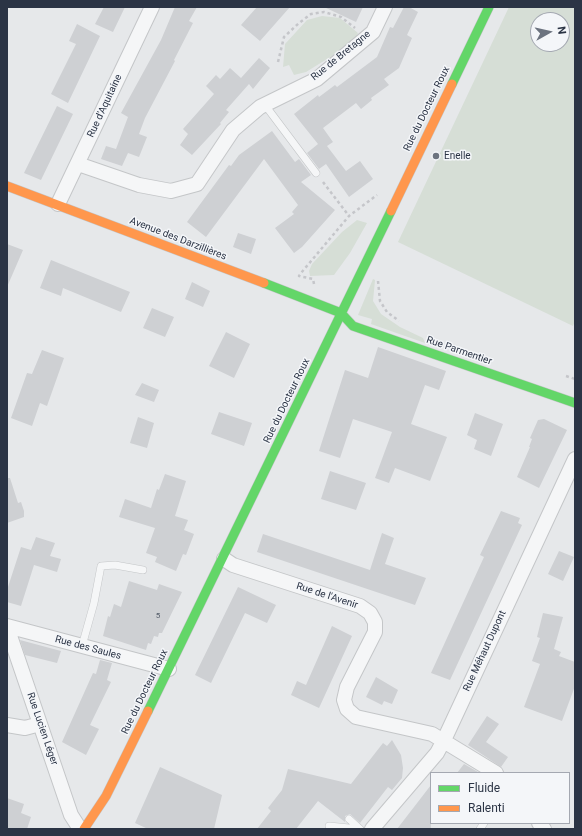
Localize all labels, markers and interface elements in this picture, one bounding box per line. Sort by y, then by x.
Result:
north arrow [530,12,570,52]
text: N [554,26,568,35]
street label: Rue de Bretagne [309,28,373,84]
street label: Rue du Docteur Roux [401,65,453,153]
street label: Rue d'Aquitaine [85,72,125,140]
place label: Enelle [444,150,471,162]
marker: Enelle [431,151,441,161]
street label: Avenue des Darzillières [128,215,228,263]
street label: Rue Parmentier [425,334,493,368]
street label: Rue du Docteur Roux [261,357,313,445]
street label: Rue de l'Avenir [295,580,359,612]
street label: Rue Méhaut Dupont [461,609,509,693]
house number: 5 [156,611,160,621]
street label: Rue des Saules [54,633,122,663]
street label: Rue du Docteur Roux [119,648,171,736]
street label: Rue Lucien Léger [24,691,60,767]
legend [430,772,570,824]
text: Fluide [468,781,500,795]
text: Ralenti [468,801,505,815]

